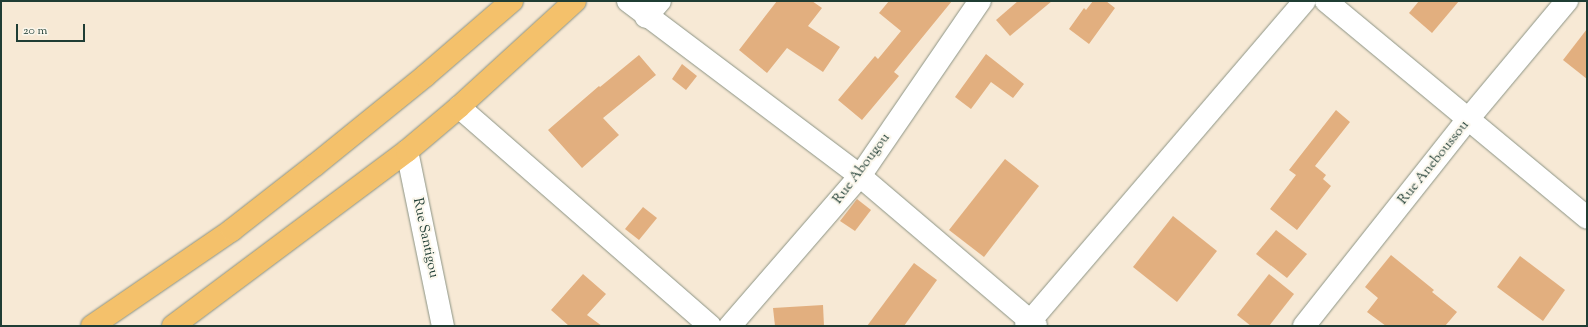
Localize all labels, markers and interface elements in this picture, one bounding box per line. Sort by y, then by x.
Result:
scale bar [18,16,87,42]
text: 20 m [23,22,47,40]
street label: Rue Aneboussou [1395,118,1473,208]
street label: Rue Abougou [830,130,894,208]
street label: Rue Santigou [408,196,442,280]

